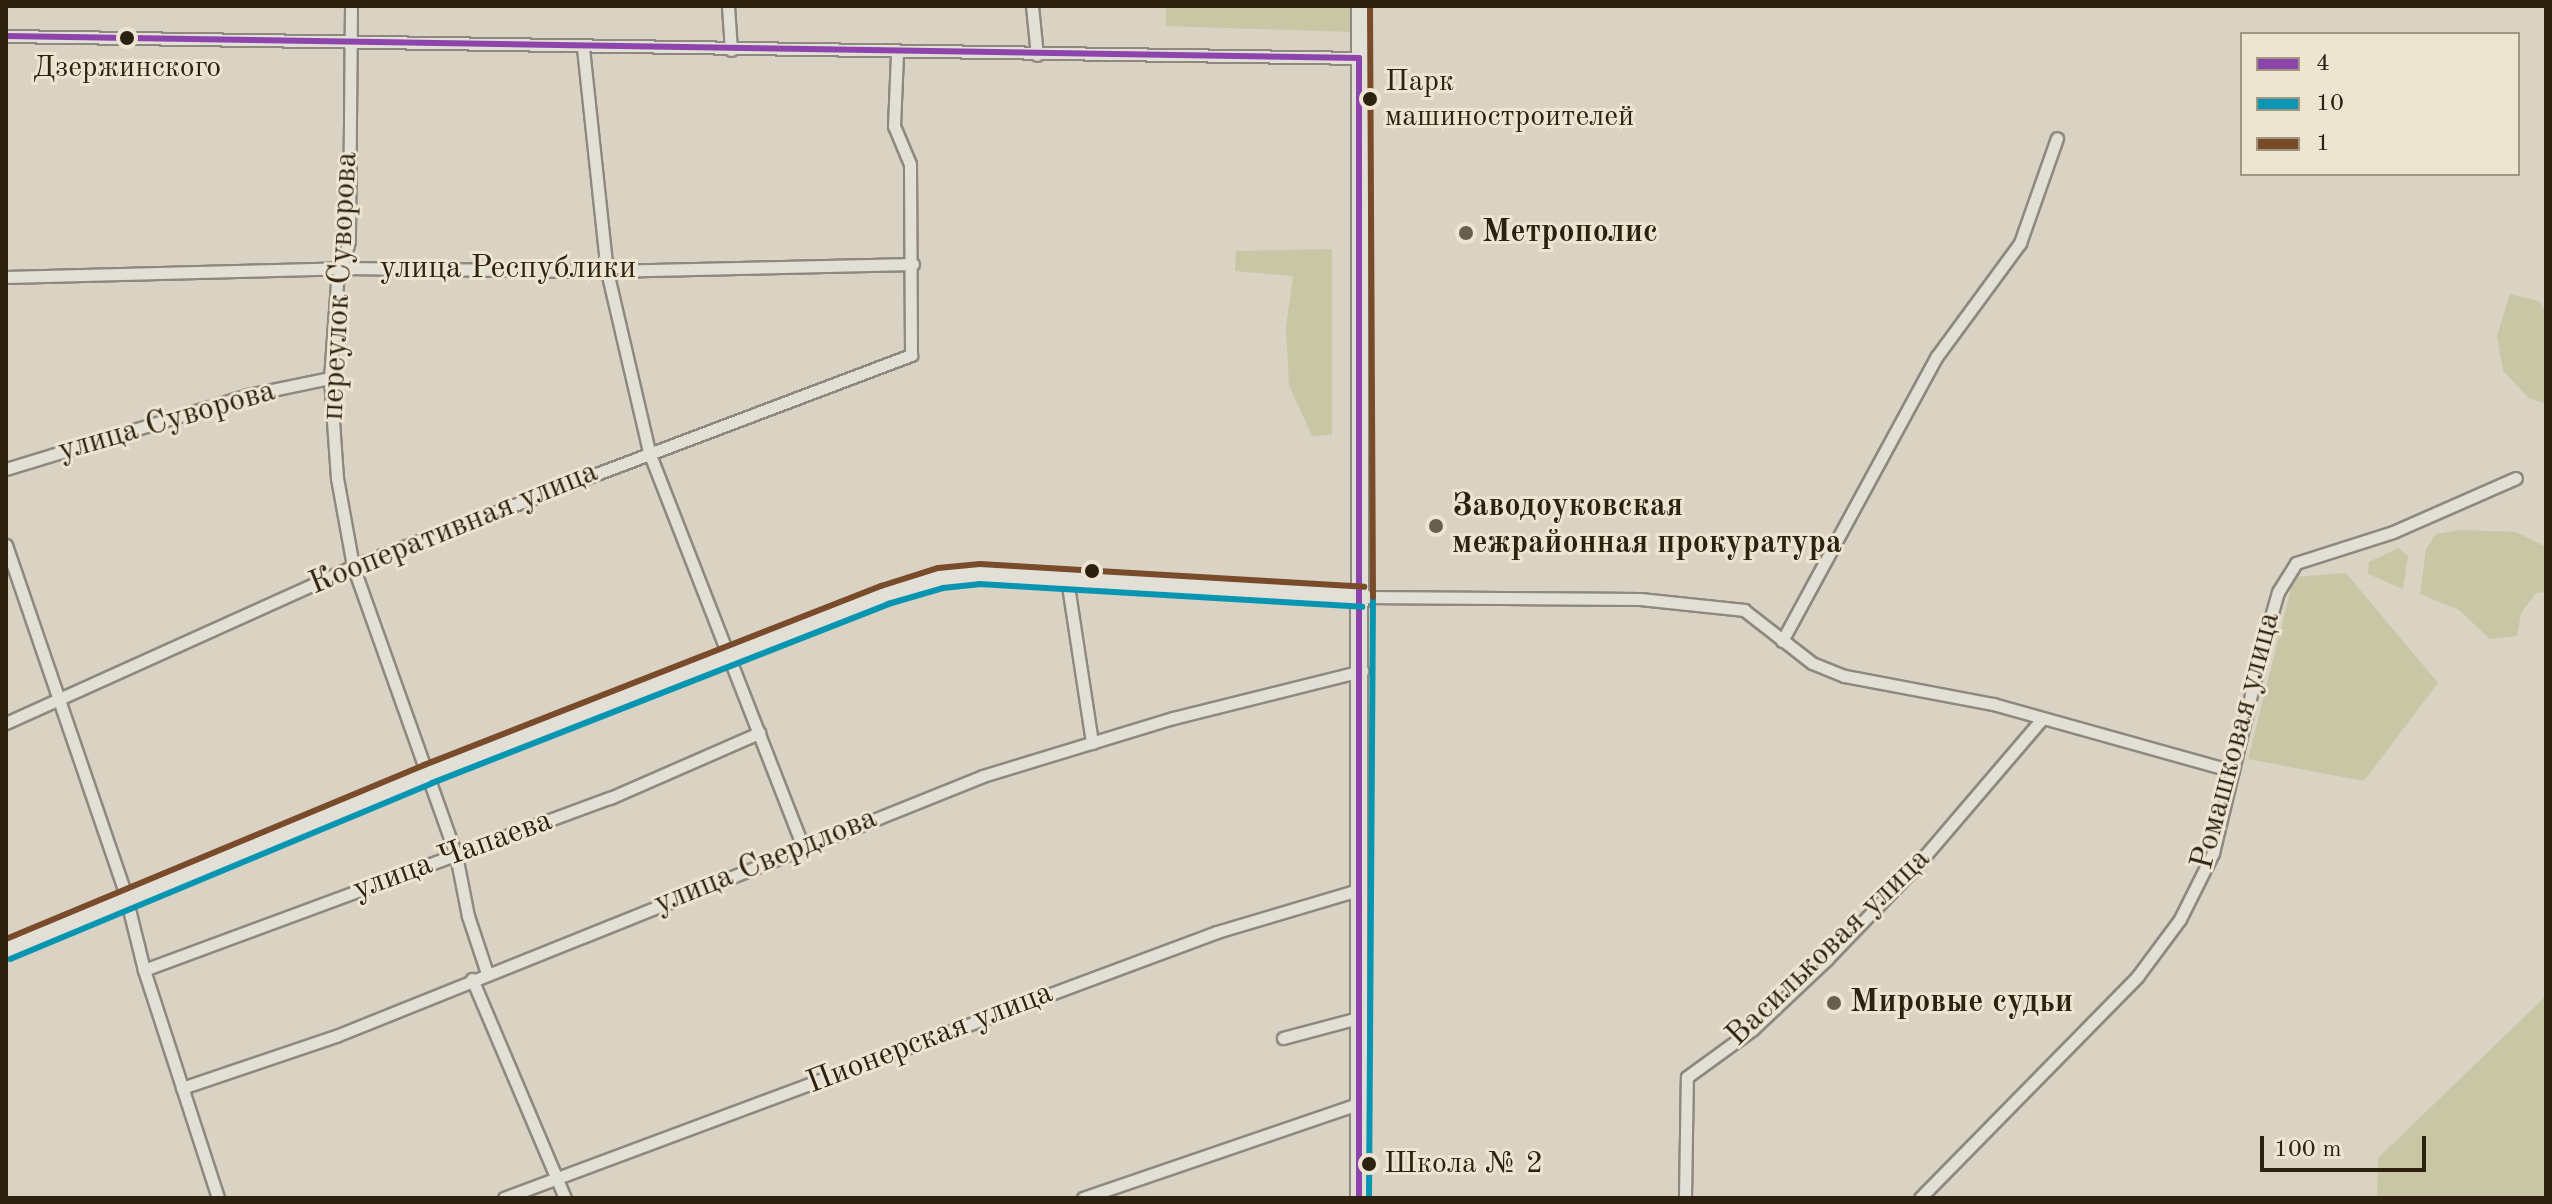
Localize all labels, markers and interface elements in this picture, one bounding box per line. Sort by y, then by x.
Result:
marker: Дзержинского [119,30,135,46]
legend [2240,32,2520,176]
place label: Дзержинского [33,50,221,86]
text: 4 [2316,52,2330,76]
place label: Парк машиностроителей [1385,64,1634,134]
marker: Парк машиностроителей [1362,91,1378,107]
text: 10 [2316,92,2344,116]
text: 1 [2316,132,2330,156]
street label: переулок Суворова [315,151,367,421]
place label: Метрополис [1482,214,1658,252]
marker: Метрополис [1457,224,1475,242]
street label: улица Республики [380,250,636,288]
street label: улица Суворова [54,373,280,471]
street label: Кооперативная улица [304,453,604,605]
place label: Заводоуковская межрайонная прокуратура [1452,489,1842,564]
marker: Заводоуковская межрайонная прокуратура [1427,517,1445,535]
unlabelled marker [1084,563,1100,579]
street label: Ромашковая улица [2184,608,2290,874]
street label: улица Свердлова [649,800,883,924]
street label: улица Чапаева [348,802,558,910]
street label: Васильковая улица [1719,841,1939,1055]
street label: Пионерская улица [802,974,1058,1104]
place label: Мировые судьи [1850,984,2073,1022]
marker: Мировые судьи [1825,994,1843,1012]
scale bar [2264,1120,2430,1170]
text: 100 m [2274,1138,2342,1162]
place label: Школа № 2 [1384,1146,1543,1182]
marker: Школа № 2 [1361,1156,1377,1172]

